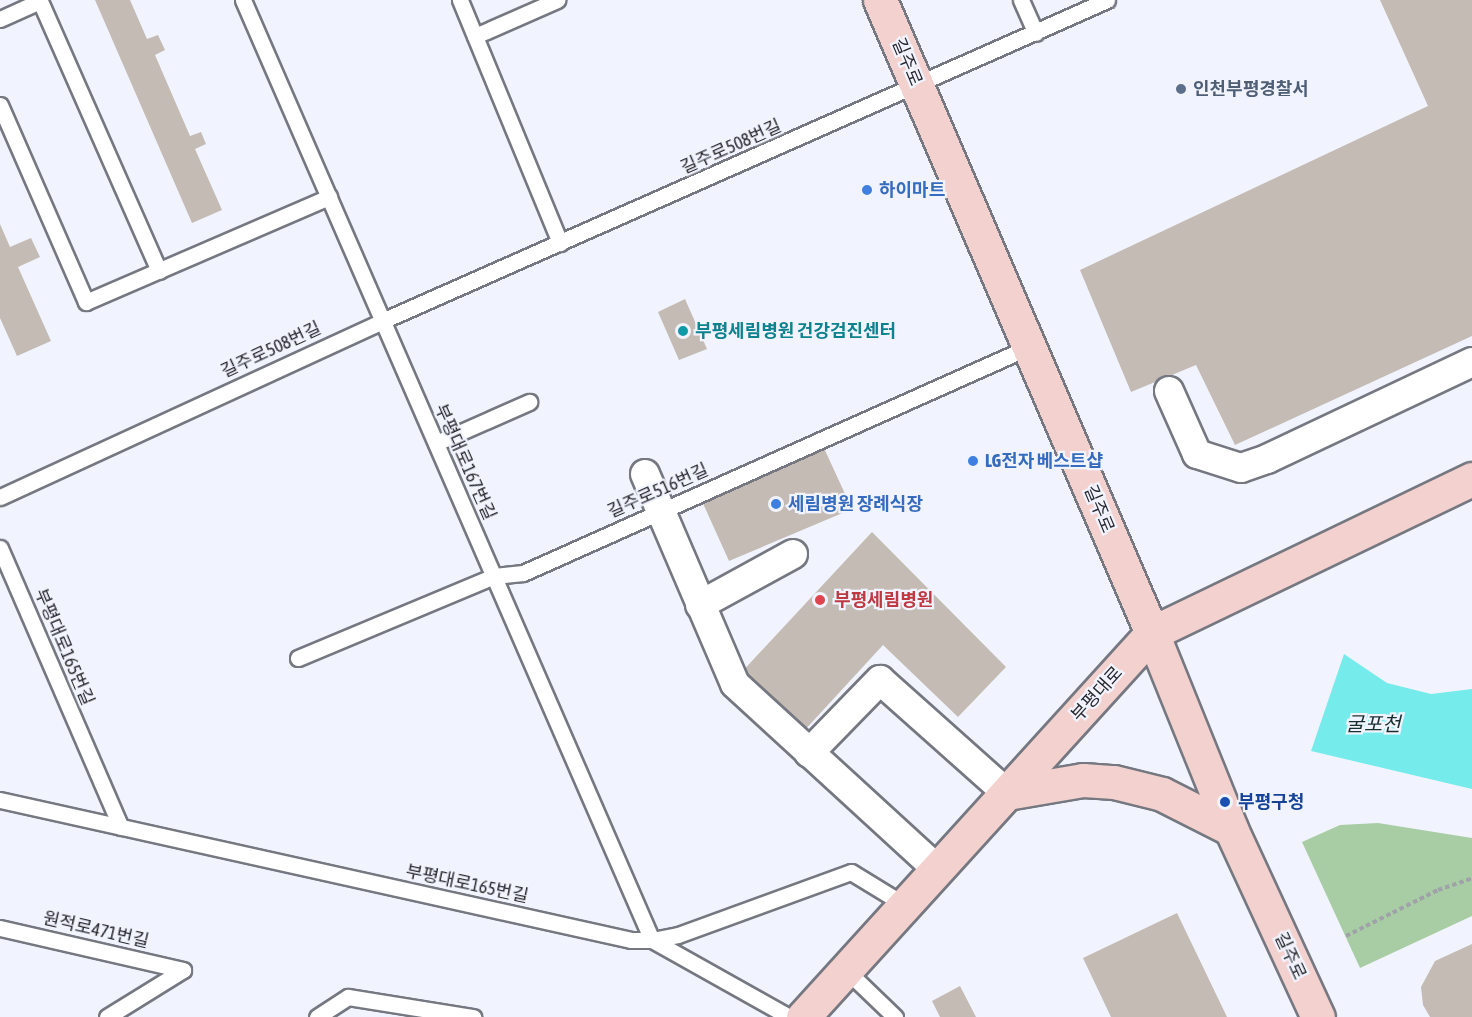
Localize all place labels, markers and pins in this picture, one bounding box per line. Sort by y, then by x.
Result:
place label: 인천부평경찰서 [1193,78,1309,100]
marker: 인천부평경찰서 [1174,82,1188,96]
place label: 하이마트 [879,179,945,201]
marker: 하이마트 [860,183,874,197]
place label: 부평세림병원 건강검진센터 [695,320,896,342]
marker: 부평세림병원 건강검진센터 [676,324,690,338]
place label: LG전자 베스트샵 [985,450,1103,472]
marker: LG전자 베스트샵 [966,454,980,468]
place label: 세림병원 장례식장 [788,493,923,515]
marker: 세림병원 장례식장 [769,497,783,511]
place label: 부평세림병원 [834,589,933,611]
marker: 부평세림병원 [811,591,829,609]
place label: 부평구청 [1238,791,1304,813]
marker: 부평구청 [1216,793,1234,811]

